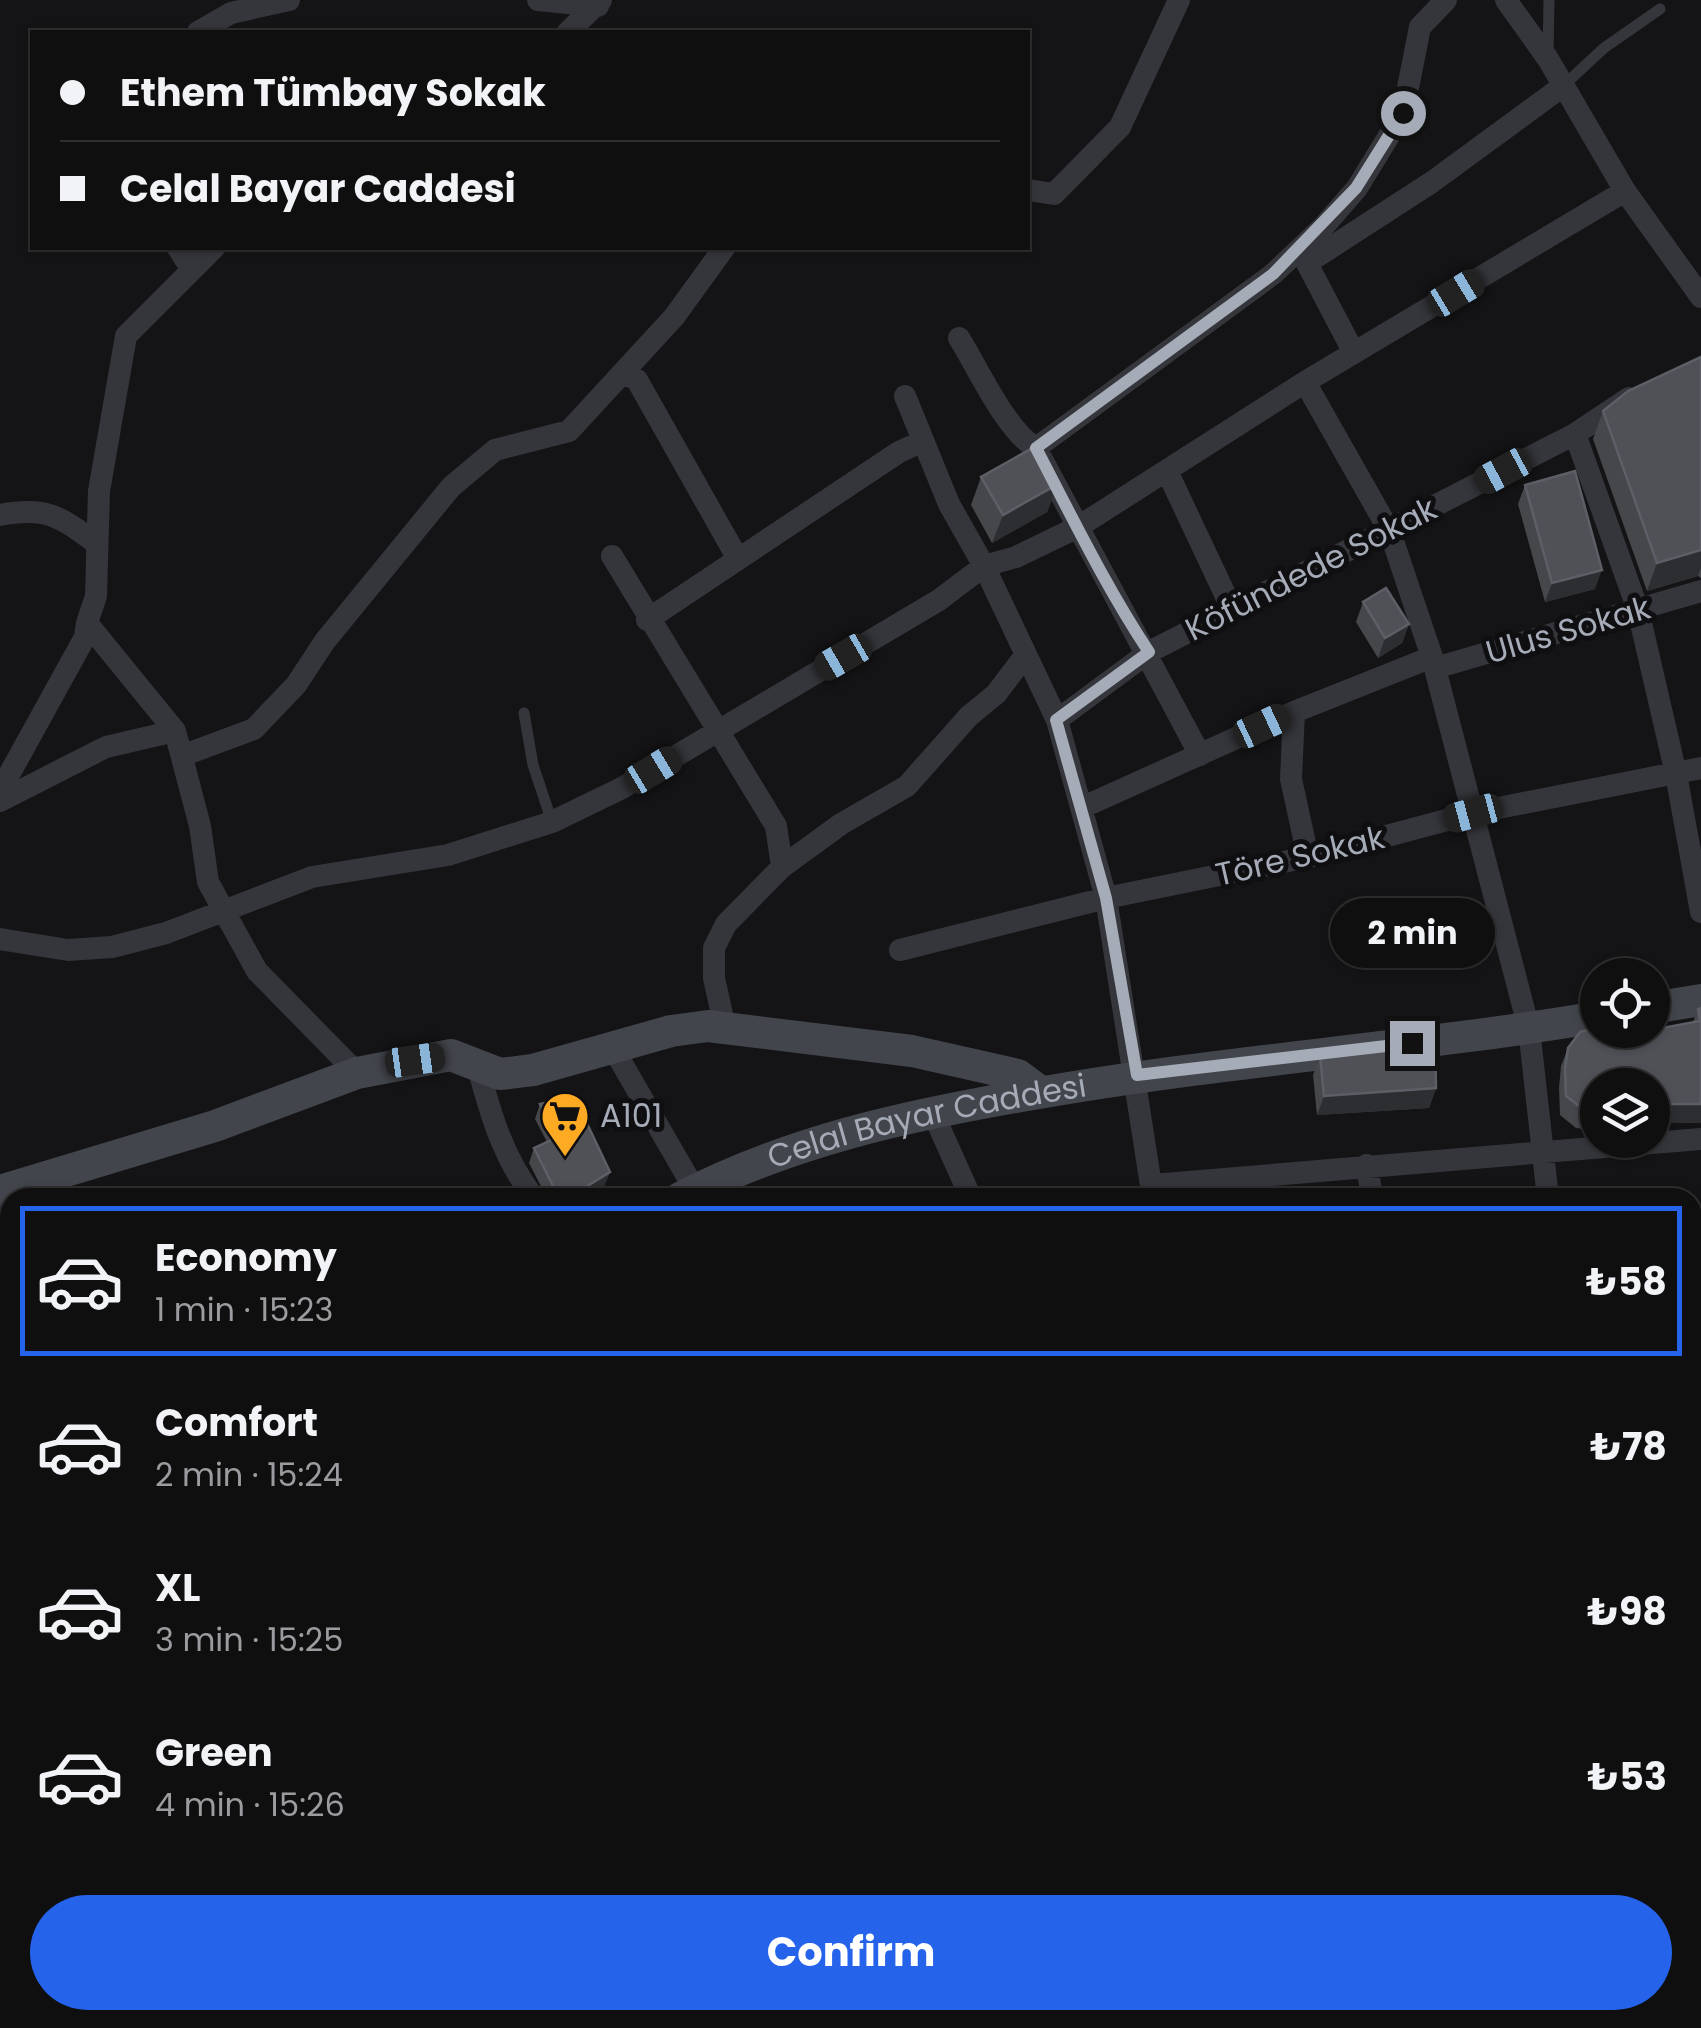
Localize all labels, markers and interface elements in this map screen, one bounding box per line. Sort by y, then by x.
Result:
text: Ethem Tümbay Sokak [120,66,546,119]
route start [1381,91,1426,136]
text: Celal Bayar Caddesi [120,162,516,215]
car [1423,265,1489,321]
car [1469,444,1537,498]
street label: Köfündede Sokak [1177,486,1445,651]
street label: Ulus Sokak [1480,584,1656,674]
car [810,629,876,685]
car [1228,700,1296,752]
car [620,742,686,798]
car [1440,791,1506,835]
street label: Töre Sokak [1211,814,1389,897]
callout: 2 min [1330,898,1494,968]
text: 2 min [1368,910,1457,955]
map controls [1580,958,1670,1158]
button: locate [1580,958,1670,1048]
route end [1390,1021,1435,1066]
car [383,1041,447,1079]
street label: Celal Bayar Caddesi [761,1062,1089,1179]
button: layers [1580,1068,1670,1158]
supermarket icon: A101 [539,1090,591,1158]
place label: A101 [600,1093,662,1138]
text: Economy [155,1231,337,1284]
icon: car [35,1236,125,1326]
text: ₺58 [1586,1255,1667,1308]
text: 1 min · 15:23 [155,1287,333,1332]
text: Comfort [155,1396,318,1449]
icon: car [35,1401,125,1491]
text: ₺78 [1590,1420,1667,1473]
text: 2 min · 15:24 [155,1452,343,1497]
text: XL [155,1561,200,1614]
icon: car [35,1566,125,1656]
text: ₺98 [1587,1585,1667,1638]
text: 3 min · 15:25 [155,1617,343,1662]
text: Green [155,1726,273,1779]
icon: car [35,1731,125,1821]
text: ₺53 [1588,1750,1667,1803]
text: 4 min · 15:26 [155,1782,345,1827]
button: Confirm [30,1895,1672,2010]

